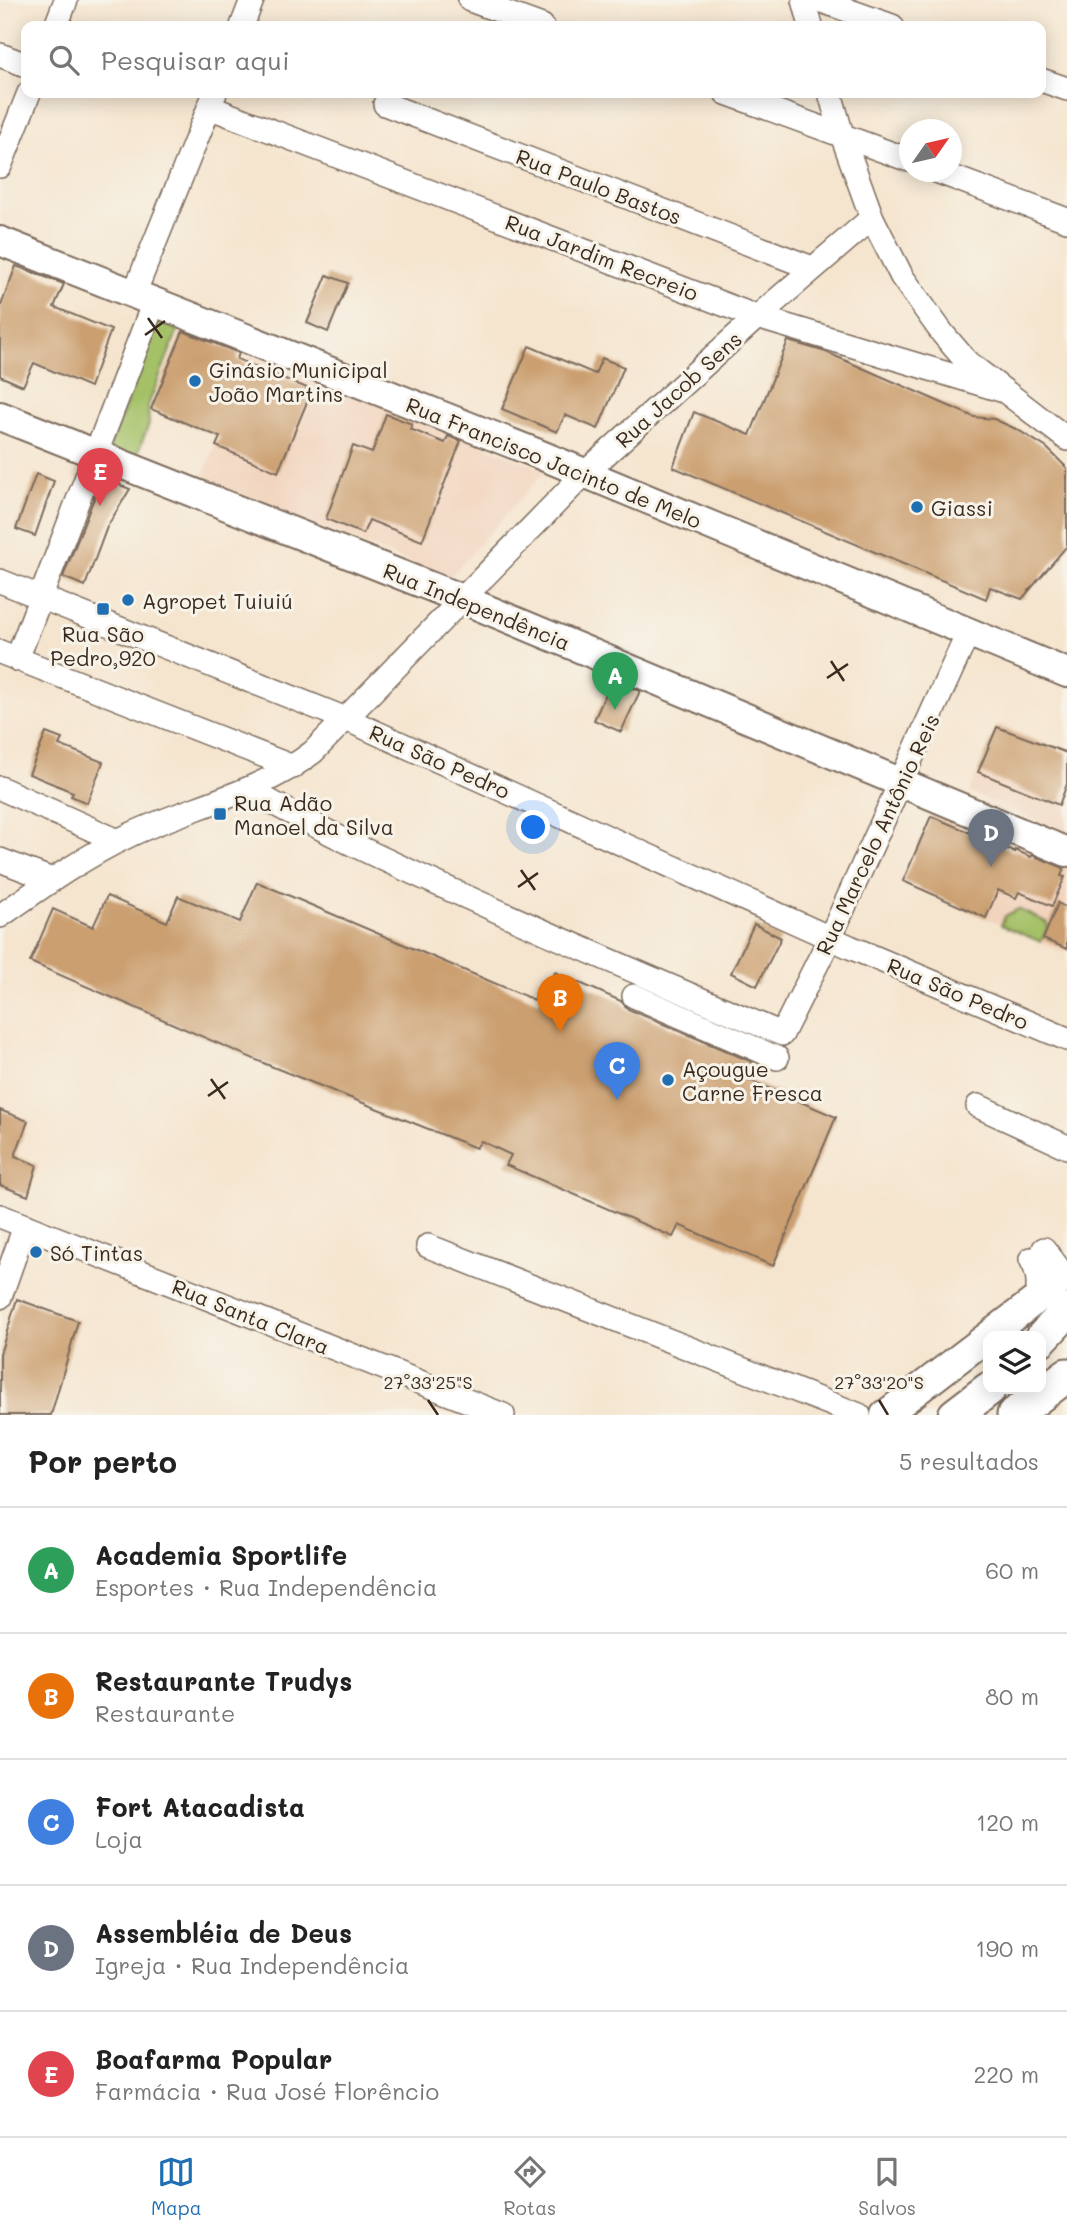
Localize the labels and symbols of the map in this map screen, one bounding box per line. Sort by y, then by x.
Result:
north arrow [899,119,962,182]
street label: Rua Paulo Bastos [513,142,685,230]
street label: Rua Jardim Recreio [502,208,702,306]
street label: Rua Jacob Sens [609,325,747,453]
place label: Ginásio Municipal João Martins [209,356,388,407]
marker: Ginásio Municipal João Martins [187,373,203,389]
street label: Rua Francisco Jacinto de Melo [402,390,706,534]
pin: E [77,448,123,506]
place label: Giassi [931,494,993,521]
marker: Giassi [909,499,925,515]
street label: Rua Independência [380,556,574,656]
place label: Agropet Tuiuiú [142,587,293,614]
marker: Agropet Tuiuiú [120,592,136,608]
marker: Rua São Pedro,920 [95,601,111,617]
place label: Rua São Pedro,920 [50,620,156,671]
pin: A [592,652,638,710]
street label: Rua Marcelo Antônio Reis [809,709,945,959]
street label: Rua São Pedro [366,718,514,804]
place label: Rua Adão Manoel da Silva [234,789,394,840]
marker: Rua Adão Manoel da Silva [212,806,228,822]
pin: D [968,809,1014,867]
your location [516,810,550,844]
street label: Rua São Pedro [883,951,1033,1035]
pin: B [537,974,583,1032]
pin: C [594,1042,640,1100]
place label: Açougue Carne Fresca [682,1055,823,1106]
marker: Açougue Carne Fresca [660,1072,676,1088]
place label: Só Tintas [50,1239,143,1266]
marker: Só Tintas [28,1244,44,1260]
street label: Rua Santa Clara [168,1272,334,1360]
text: 27°33'25"S [383,1370,473,1394]
text: 27°33'20"S [834,1370,924,1394]

